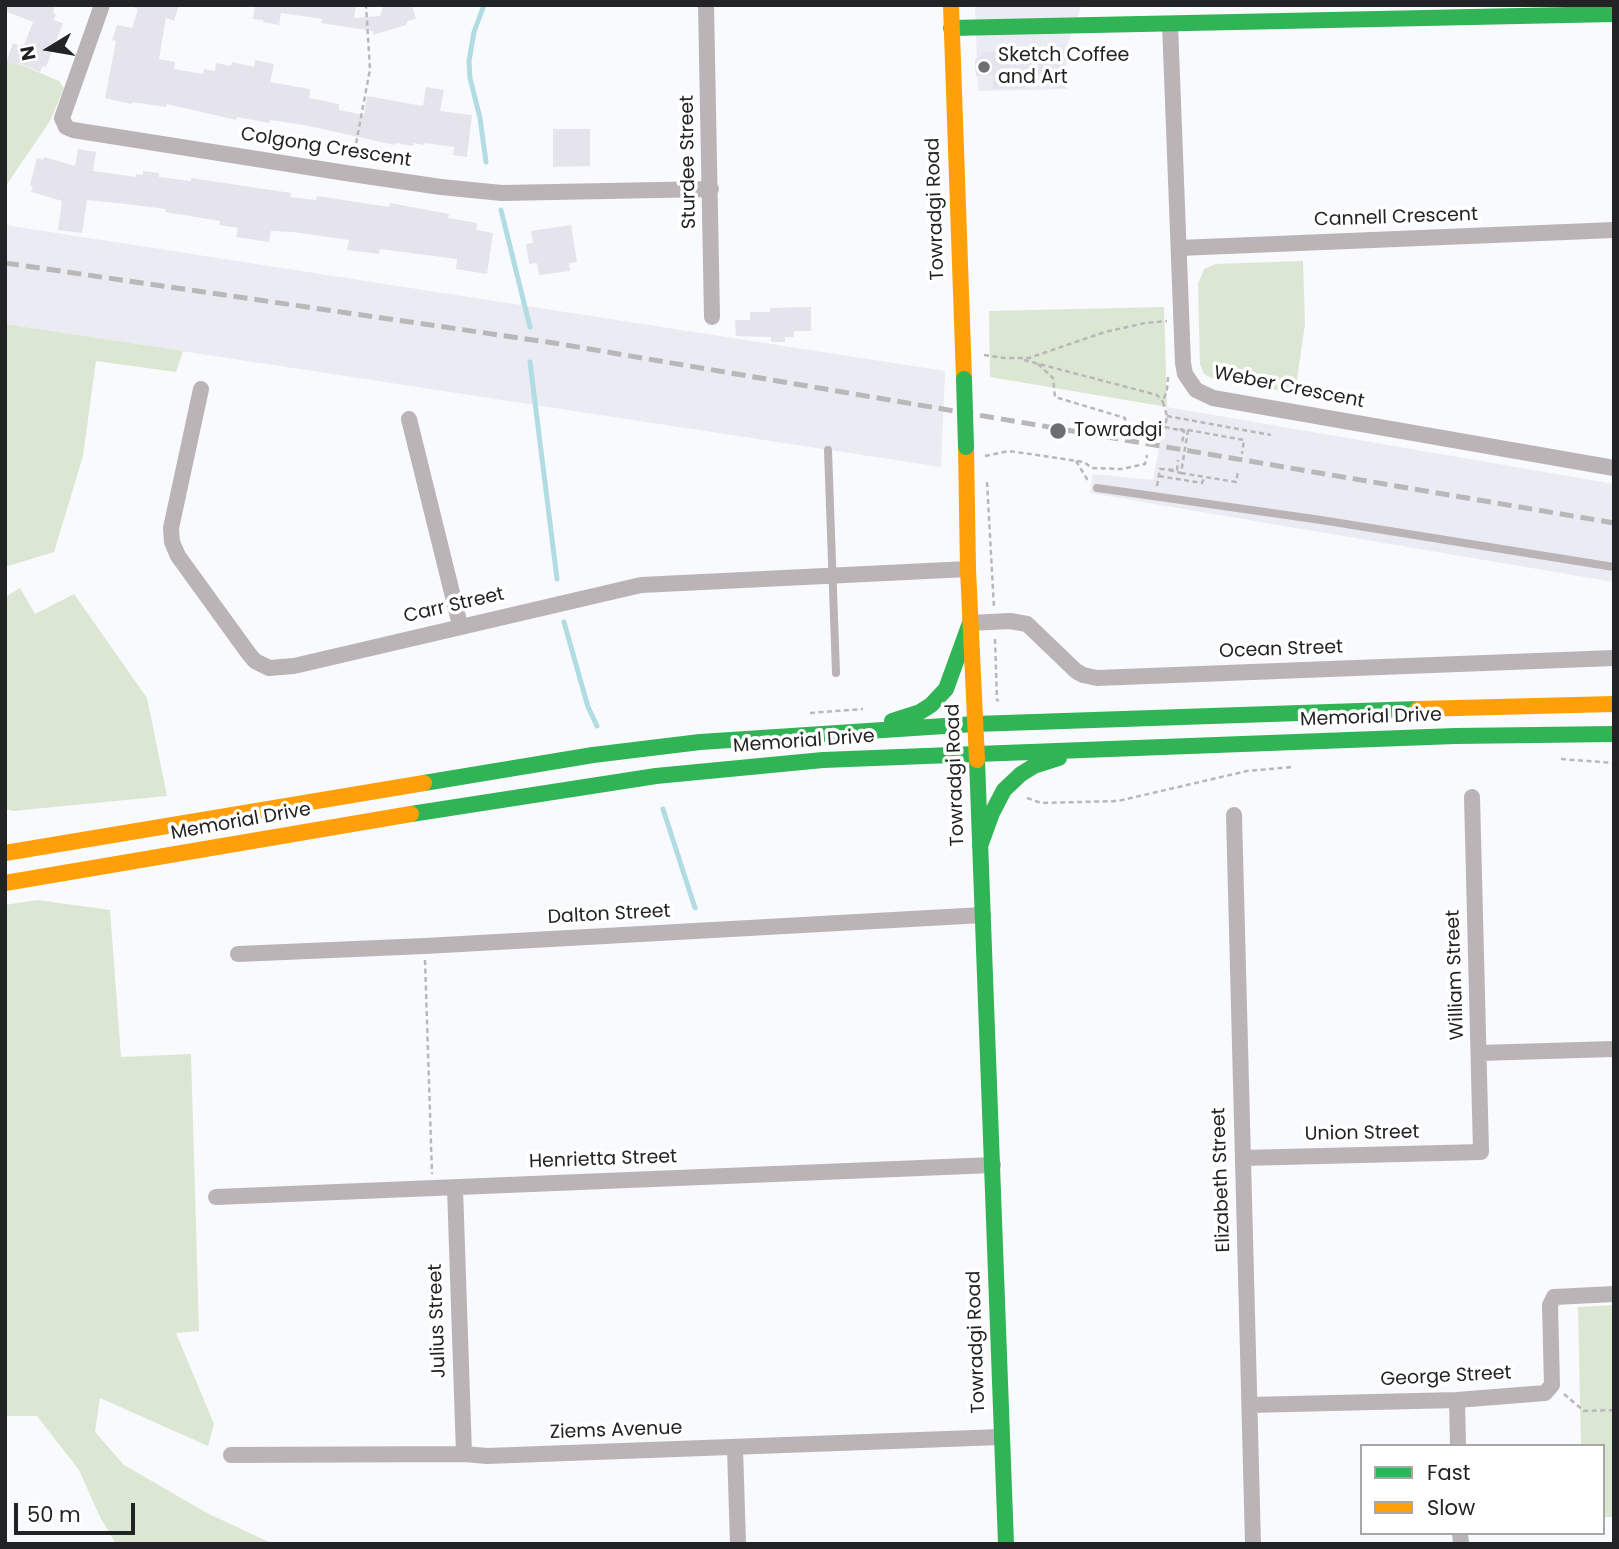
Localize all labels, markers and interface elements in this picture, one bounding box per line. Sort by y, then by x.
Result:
north arrow [14,14,84,84]
text: N [13,44,43,63]
place label: Sketch Coffee and Art [998,45,1129,89]
marker: Sketch Coffee and Art [976,59,992,75]
street label: Sturdee Street [676,95,702,229]
street label: Colgong Crescent [239,123,413,173]
street label: Towradgi Road [922,137,950,281]
street label: Cannell Crescent [1314,204,1478,232]
street label: Weber Crescent [1212,362,1366,414]
place label: Towradgi [1074,420,1162,442]
marker: Towradgi [1048,421,1068,441]
street label: Carr Street [402,583,506,629]
street label: Ocean Street [1219,636,1343,664]
street label: Towradgi Road [942,703,970,847]
street label: Memorial Drive [1300,704,1442,732]
street label: Memorial Drive [732,726,876,758]
street label: Memorial Drive [169,798,313,846]
street label: Dalton Street [547,900,671,930]
street label: William Street [1442,909,1470,1041]
street label: Elizabeth Street [1208,1107,1236,1253]
street label: Union Street [1304,1122,1420,1146]
street label: Henrietta Street [529,1146,677,1174]
street label: Julius Street [425,1263,451,1379]
street label: Towradgi Road [963,1270,991,1414]
street label: George Street [1380,1362,1512,1392]
street label: Ziems Avenue [549,1417,683,1445]
legend [1360,1444,1605,1535]
text: Fast [1427,1458,1470,1487]
scale bar [18,1490,138,1534]
text: Slow [1427,1493,1475,1522]
text: 50 m [27,1500,81,1529]

